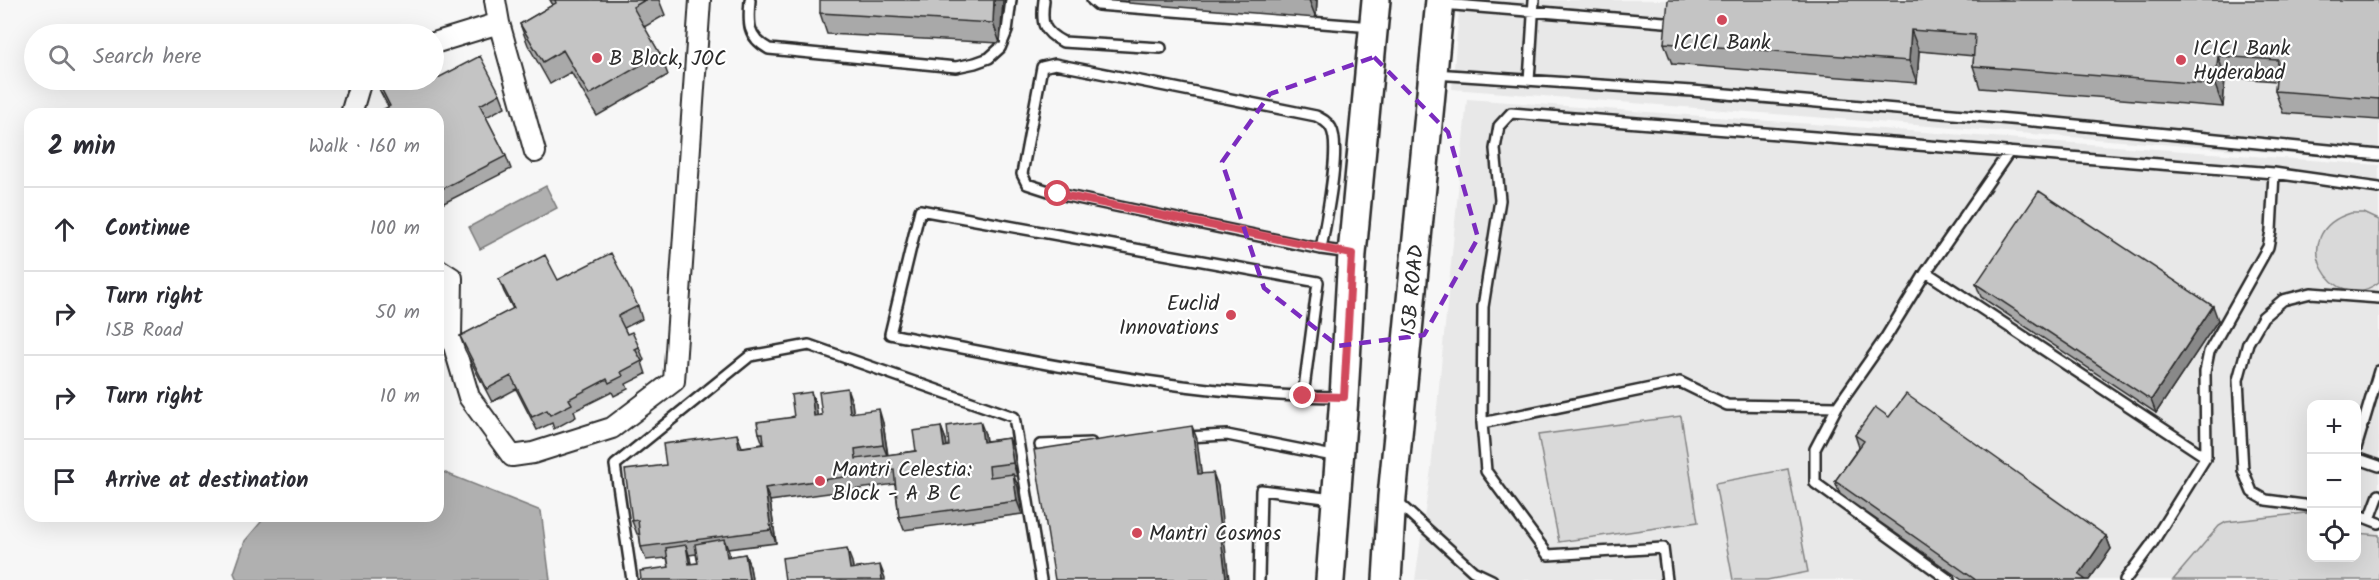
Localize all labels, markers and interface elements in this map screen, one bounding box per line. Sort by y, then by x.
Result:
marker: ICICI Bank [1715,13,1729,27]
search box [24,24,444,90]
place label: ICICI Bank [1673,27,1771,60]
place label: ICICI Bank Hyderabad [2193,33,2291,90]
text: Search here [93,40,201,75]
icon: search [45,41,78,74]
place label: B Block, JOC [609,43,727,76]
marker: B Block, JOC [590,51,604,65]
marker: ICICI Bank Hyderabad [2174,53,2188,67]
text: 2 min [48,126,116,168]
text: Walk · 160 m [309,131,420,163]
route start [1044,180,1070,206]
text: Continue [105,212,190,247]
icon: ahead [48,213,81,246]
text: 100 m [370,213,420,245]
street label: ISB ROAD [1393,243,1434,337]
text: Turn right [105,280,203,315]
place label: Euclid Innovations [1119,288,1220,345]
icon: right [48,297,81,330]
text: 50 m [375,297,420,329]
marker: Euclid Innovations [1224,308,1238,322]
text: ISB Road [105,315,183,347]
text: Turn right [105,380,203,415]
icon: right [48,381,81,414]
text: 10 m [380,381,420,413]
route end [1289,382,1315,408]
map controls [2307,400,2361,562]
button: + [2307,400,2361,454]
place label: Mantri Celestia: Block - A B C [832,454,972,511]
button: − [2307,454,2361,508]
text: Arrive at destination [105,464,308,499]
icon: arrive [48,465,81,498]
marker: Mantri Celestia: Block - A B C [813,474,827,488]
button: locate [2307,508,2361,562]
place label: Mantri Cosmos [1149,518,1281,551]
marker: Mantri Cosmos [1130,526,1144,540]

